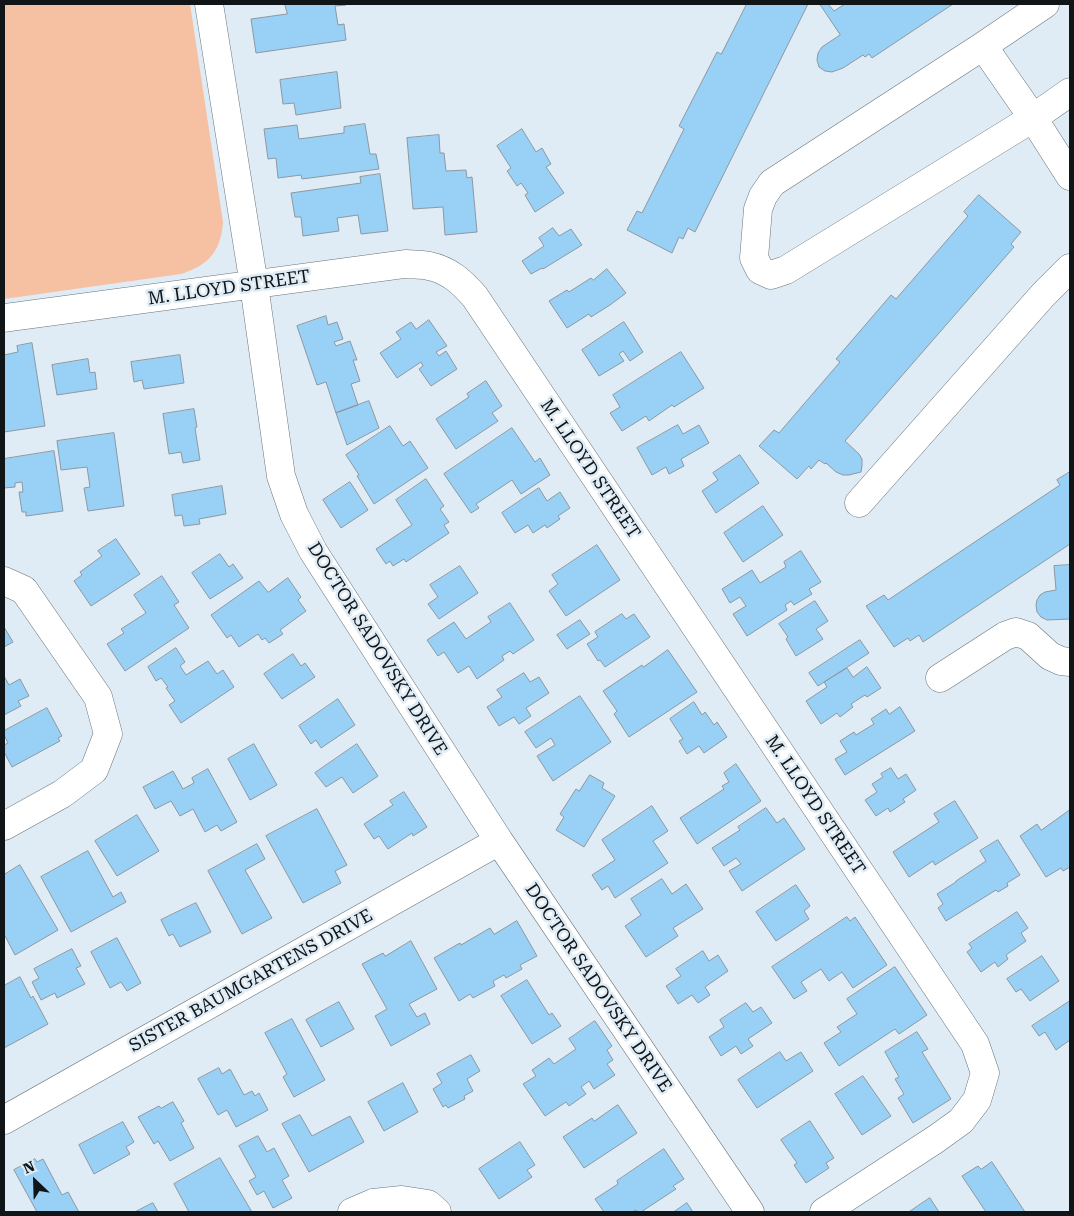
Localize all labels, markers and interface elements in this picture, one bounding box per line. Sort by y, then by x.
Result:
street label: M. LLOYD STREET [147,266,311,310]
street label: M. LLOYD STREET [535,395,645,543]
street label: DOCTOR SADOVSKY DRIVE [302,539,452,759]
street label: M. LLOYD STREET [760,731,870,879]
street label: DOCTOR SADOVSKY DRIVE [520,880,676,1096]
street label: SISTER BAUMGARTENS DRIVE [126,905,376,1057]
north arrow [10,1156,60,1206]
text: N [21,1158,37,1177]

